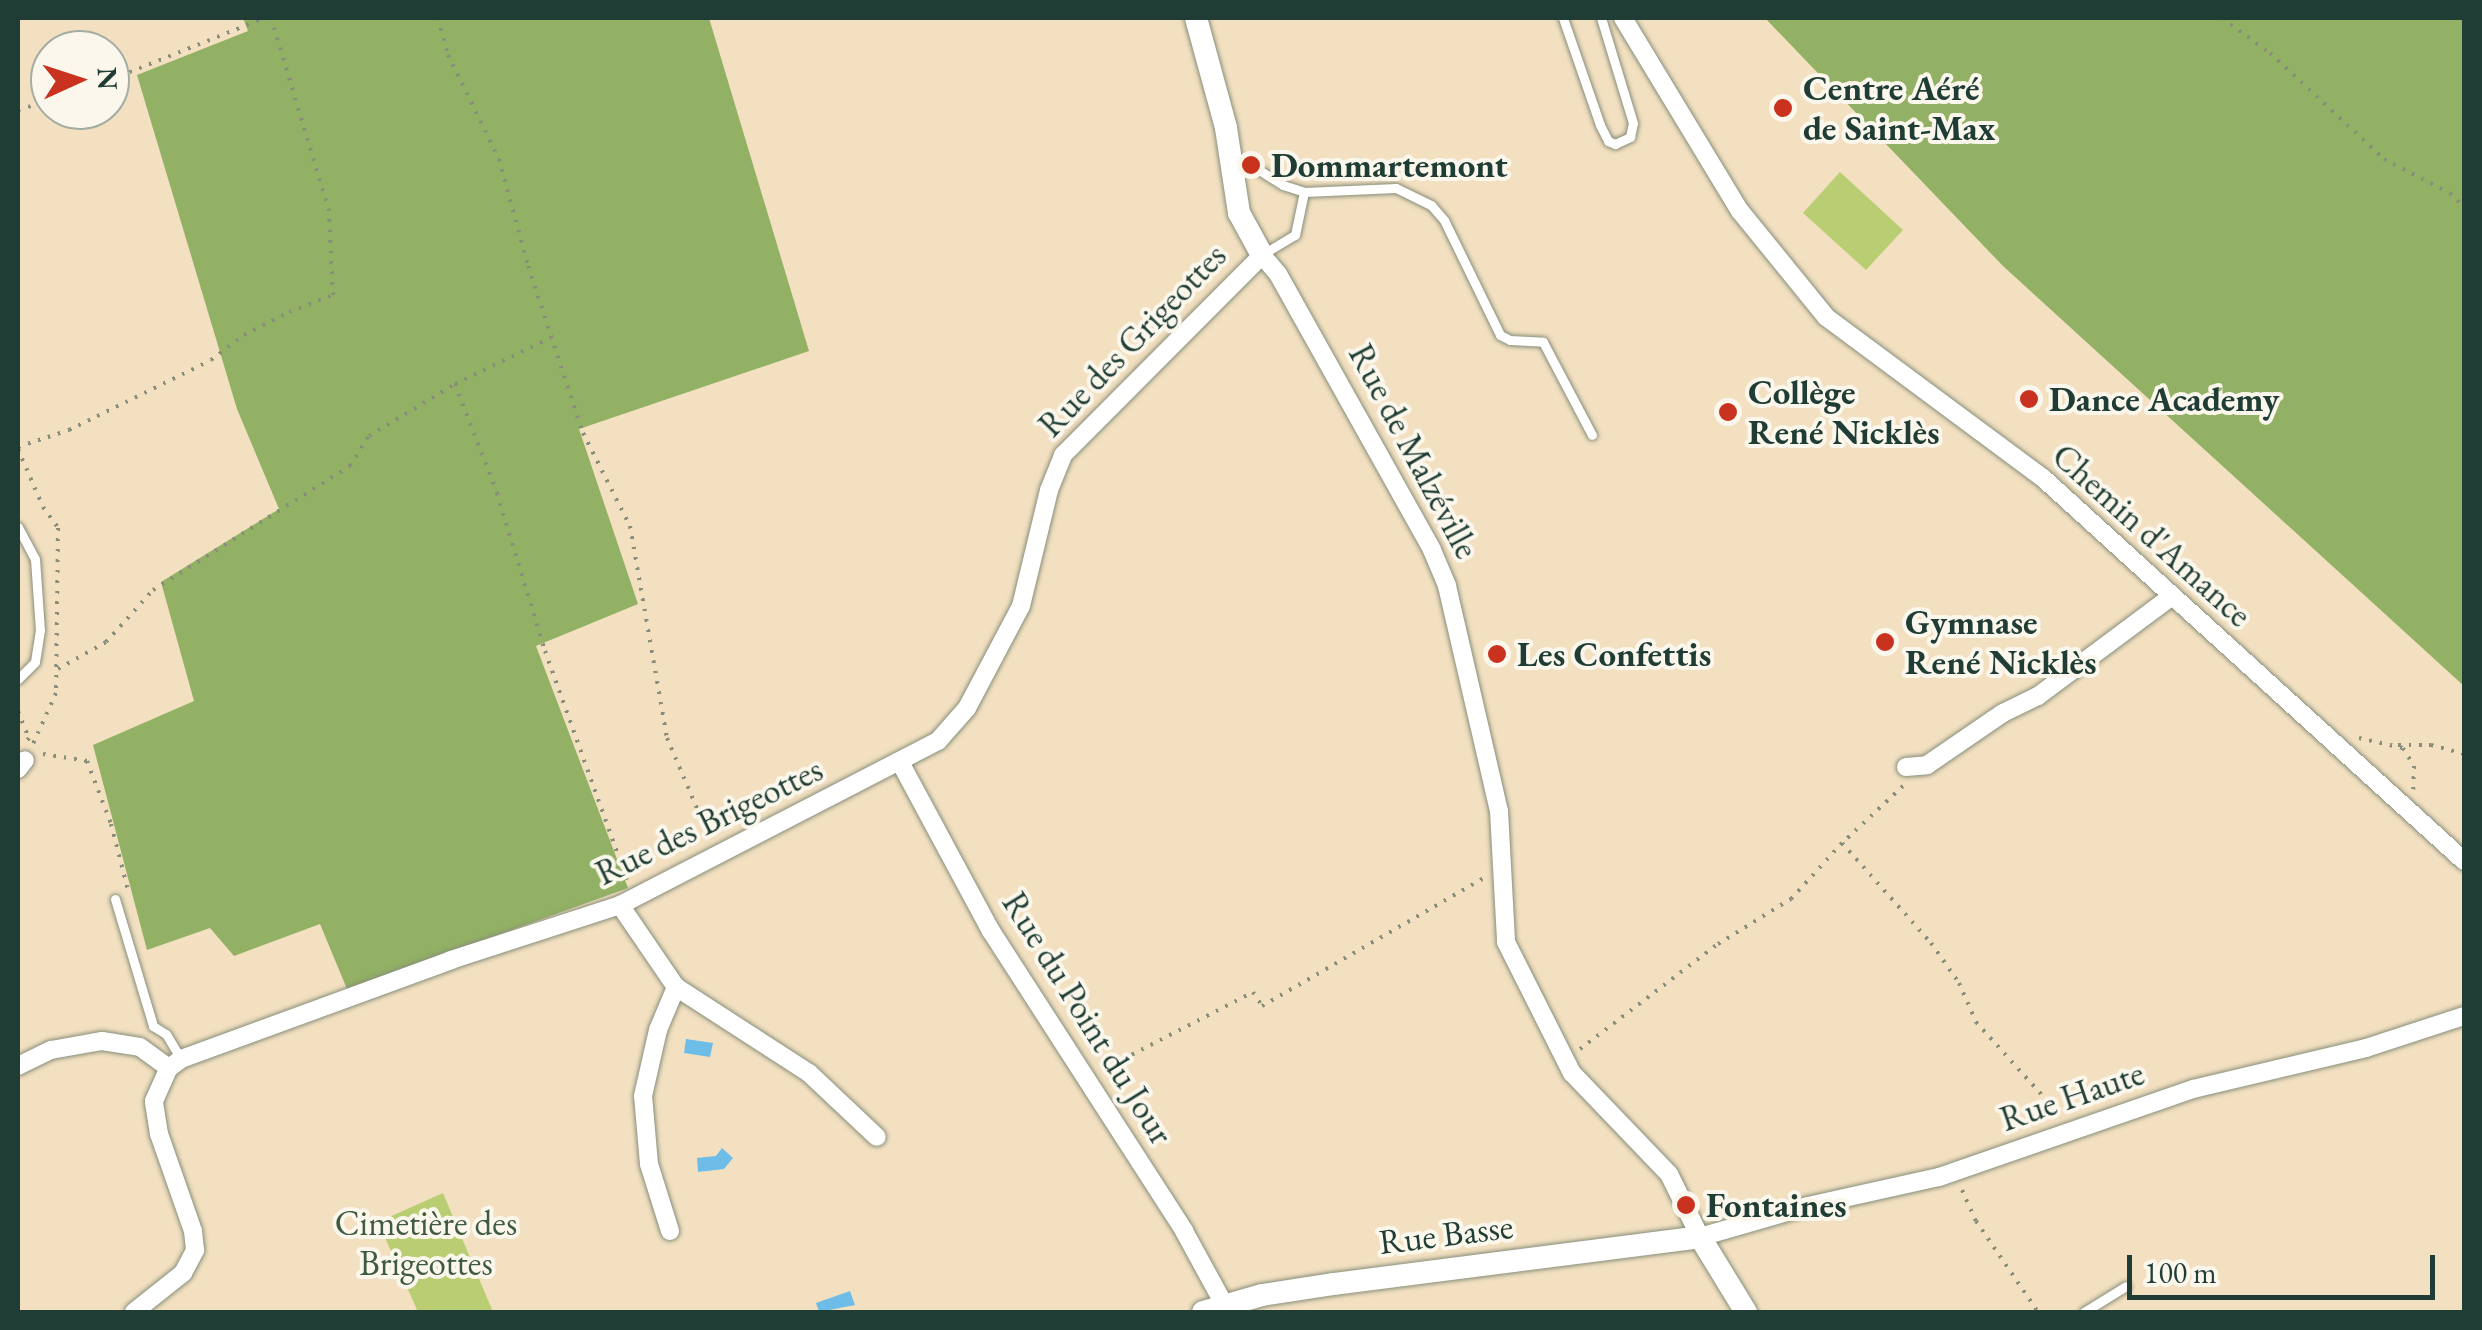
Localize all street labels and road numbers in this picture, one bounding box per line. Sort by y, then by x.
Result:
street label: Rue des Grigeottes [1029,235,1235,445]
street label: Rue de Malzéville [1340,337,1488,565]
street label: Chemin d'Amance [2044,435,2260,635]
street label: Rue des Brigeottes [589,748,829,894]
street label: Rue du Point du Jour [993,884,1183,1152]
street label: Rue Haute [1995,1052,2149,1140]
street label: Rue Basse [1377,1205,1515,1263]

